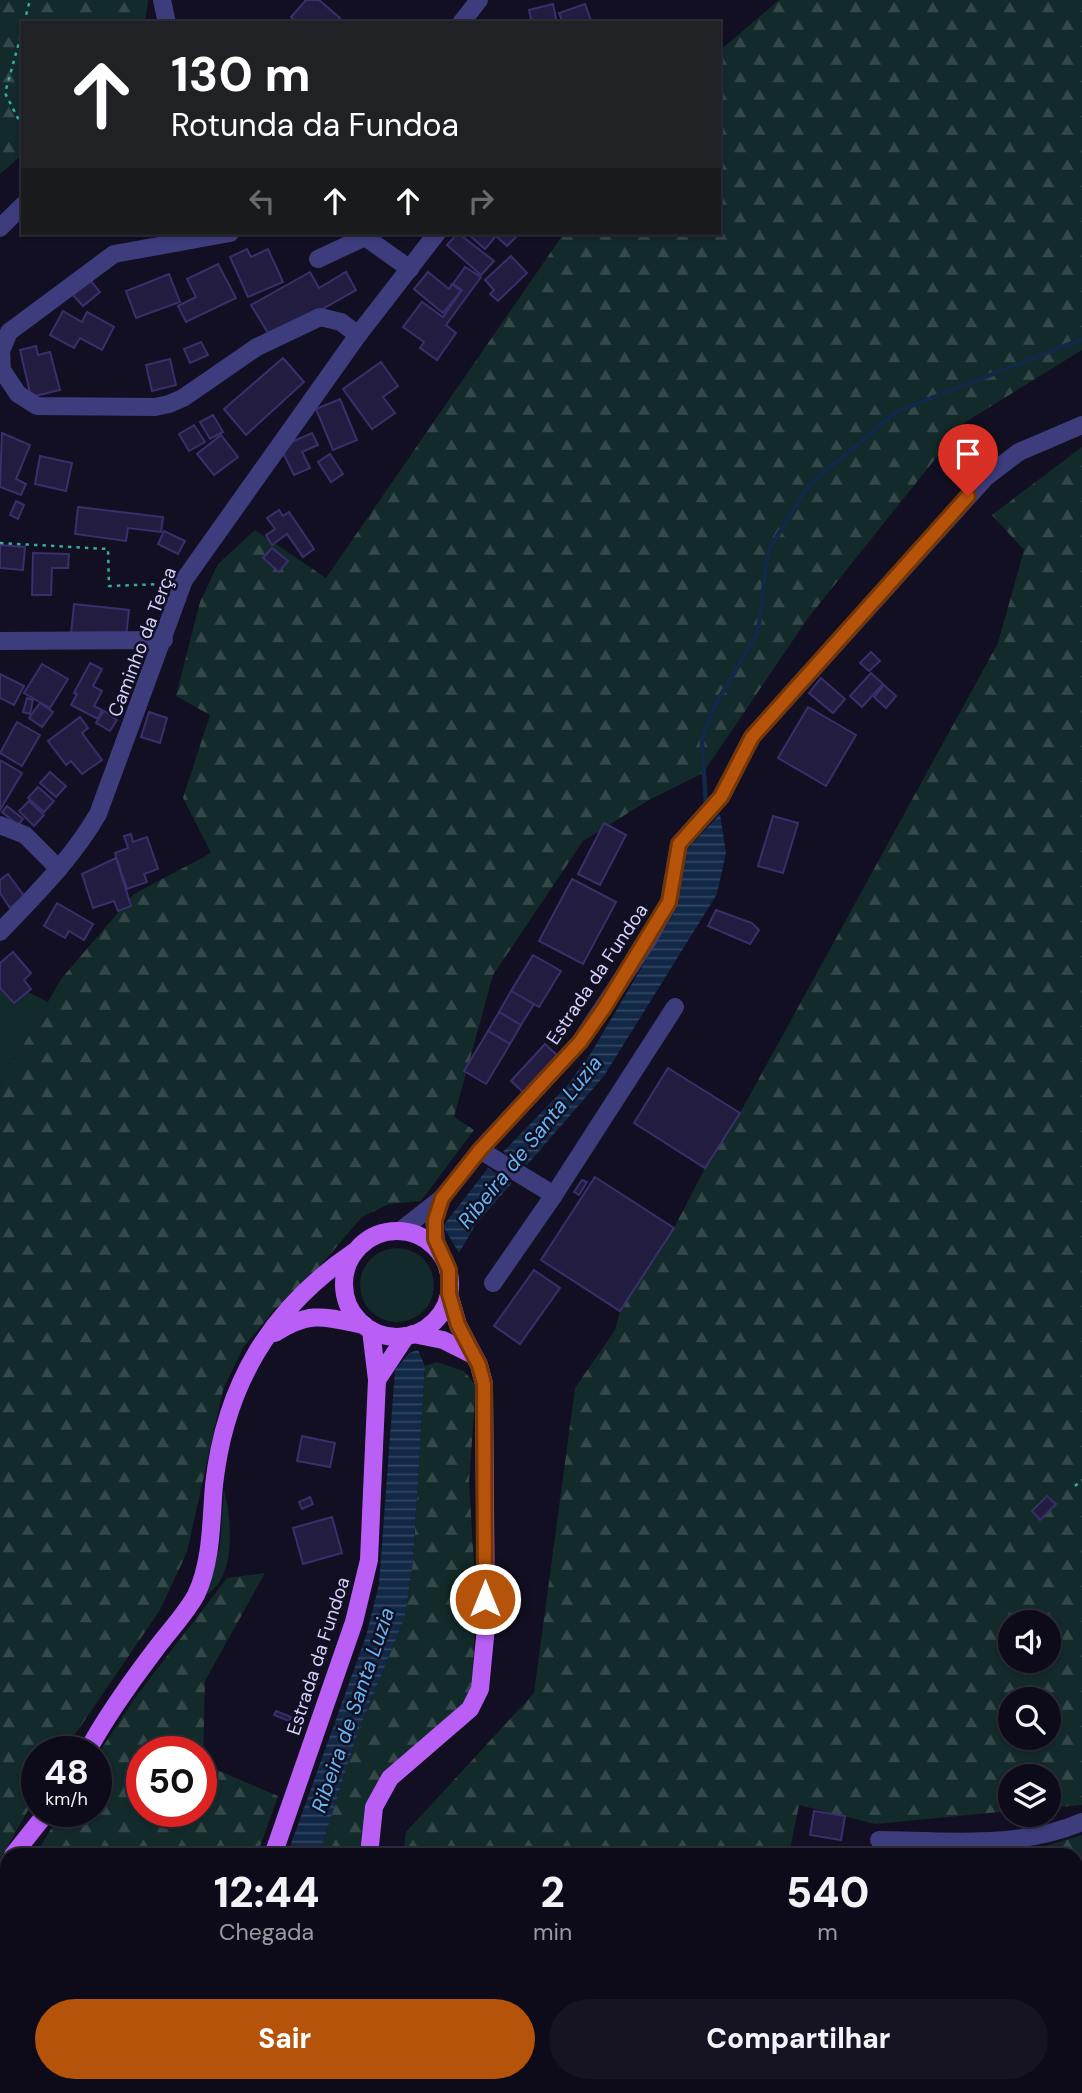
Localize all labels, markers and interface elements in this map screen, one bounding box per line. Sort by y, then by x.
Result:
text: 130 m [171,42,311,106]
icon: ahead [56,49,147,140]
text: Rotunda da Fundoa [171,104,459,146]
icon: left [243,182,281,220]
icon: ahead [316,182,354,220]
icon: ahead [389,182,427,220]
icon: right [462,182,500,220]
pin [938,424,998,496]
icon: arrive [949,435,987,473]
street label: Caminho da Terça [102,564,182,720]
street label: Estrada da Fundoa [541,899,653,1049]
water label: Ribeira de Santa Luzia [451,1050,609,1234]
position arrow [448,1562,522,1636]
street label: Estrada da Fundoa [281,1574,355,1738]
water label: Ribeira de Santa Luzia [305,1604,401,1816]
map controls [998,1610,1061,1827]
button: sound [998,1610,1061,1673]
button: search [998,1687,1061,1750]
speed limit sign: 50 [126,1736,217,1827]
text: 48 [44,1749,89,1795]
button: layers [998,1764,1061,1827]
text: km/h [45,1787,88,1811]
text: 12:44 [214,1865,319,1920]
text: 2 [541,1865,565,1920]
text: 540 [786,1865,869,1920]
text: Chegada [219,1917,314,1947]
text: min [533,1917,572,1947]
text: m [817,1917,838,1947]
button: Sair [35,1999,535,2079]
button: Compartilhar [549,1999,1048,2079]

